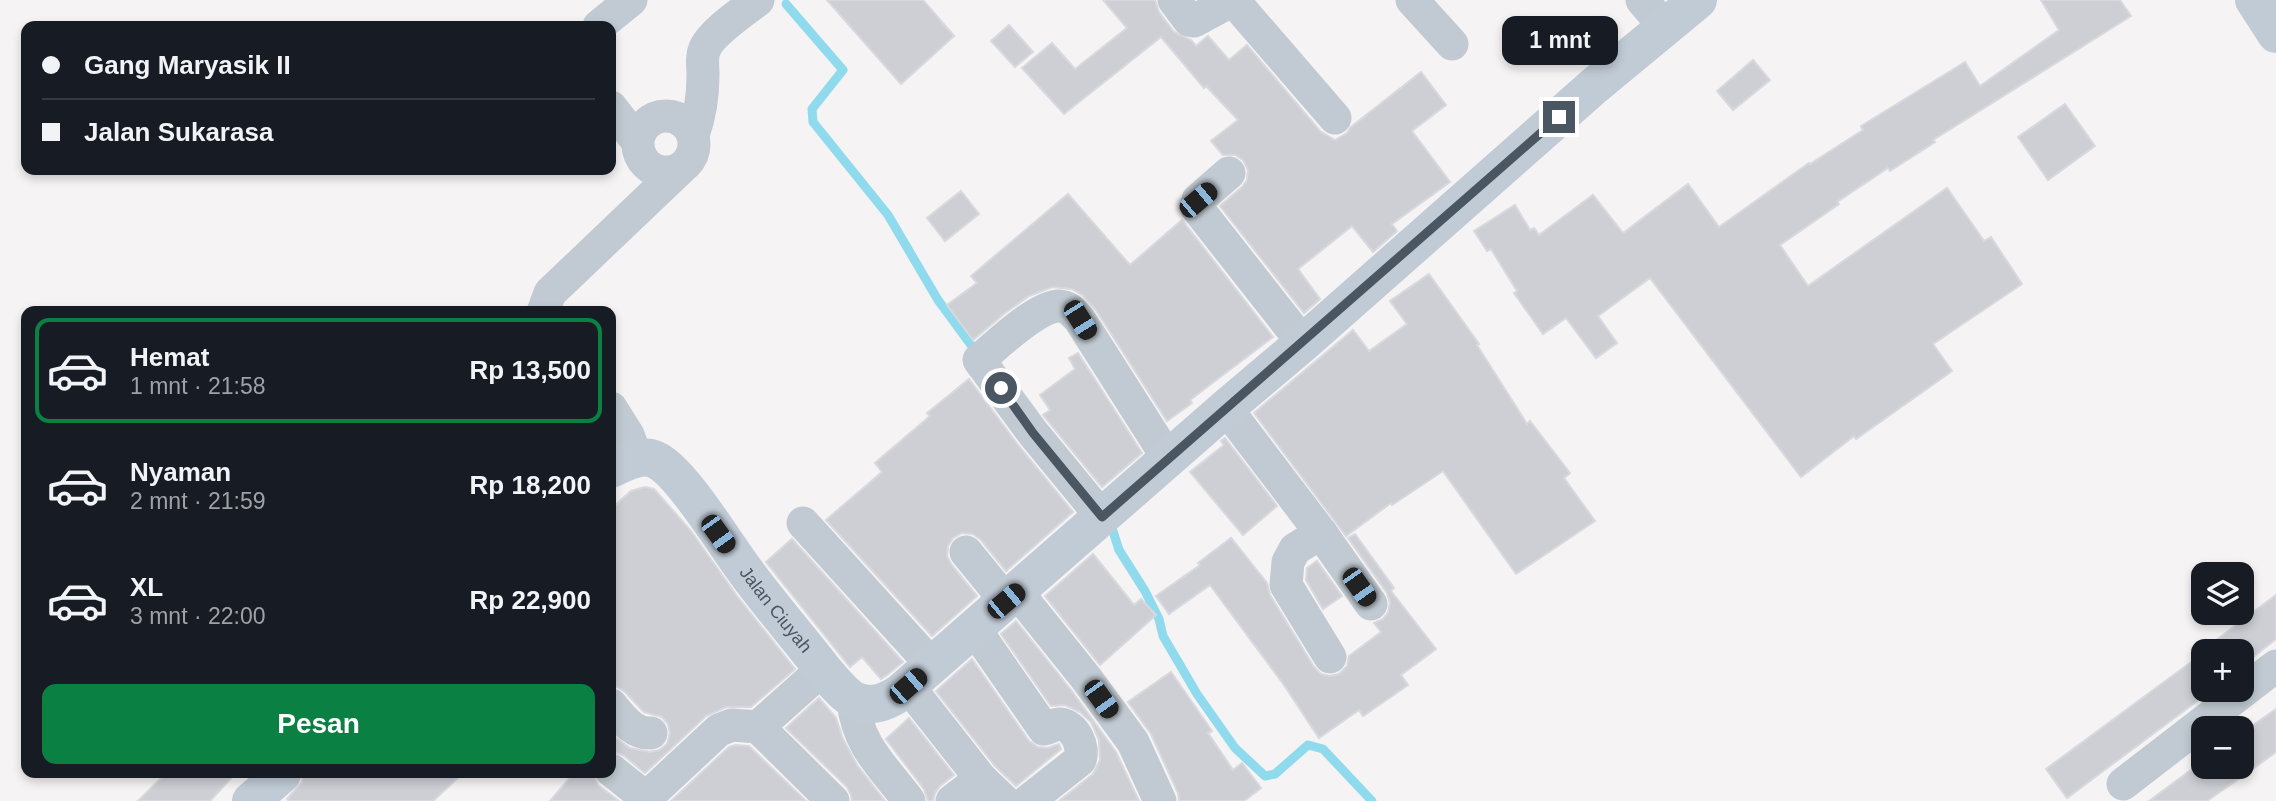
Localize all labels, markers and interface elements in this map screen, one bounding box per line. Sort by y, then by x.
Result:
callout: 1 mnt [1501,16,1617,64]
text: 1 mnt [1529,27,1591,53]
text: Gang Maryasik II [84,50,291,80]
route end [1543,101,1575,133]
text: Jalan Sukarasa [84,117,273,147]
car [1176,178,1221,222]
car [1060,297,1101,343]
icon: car [46,339,109,402]
text: Hemat [130,342,209,372]
text: Rp 13,500 [470,355,591,385]
route start [985,372,1017,404]
text: 1 mnt · 21:58 [130,373,266,399]
icon: car [46,454,109,517]
text: Nyaman [130,457,231,487]
text: Rp 18,200 [470,470,591,500]
text: 2 mnt · 21:59 [130,488,266,514]
car [698,511,739,557]
map controls [2191,562,2254,779]
button: layers [2191,562,2254,625]
street label: Jalan Ciuyah [736,563,816,657]
car [1339,564,1380,610]
icon: car [46,569,109,632]
text: XL [130,572,163,602]
car [984,579,1029,623]
text: Rp 22,900 [470,585,591,615]
text: 3 mnt · 22:00 [130,603,266,629]
button: + [2191,639,2254,702]
car [886,664,931,708]
car [1081,676,1122,722]
button: Pesan [42,684,595,764]
button: − [2191,716,2254,779]

